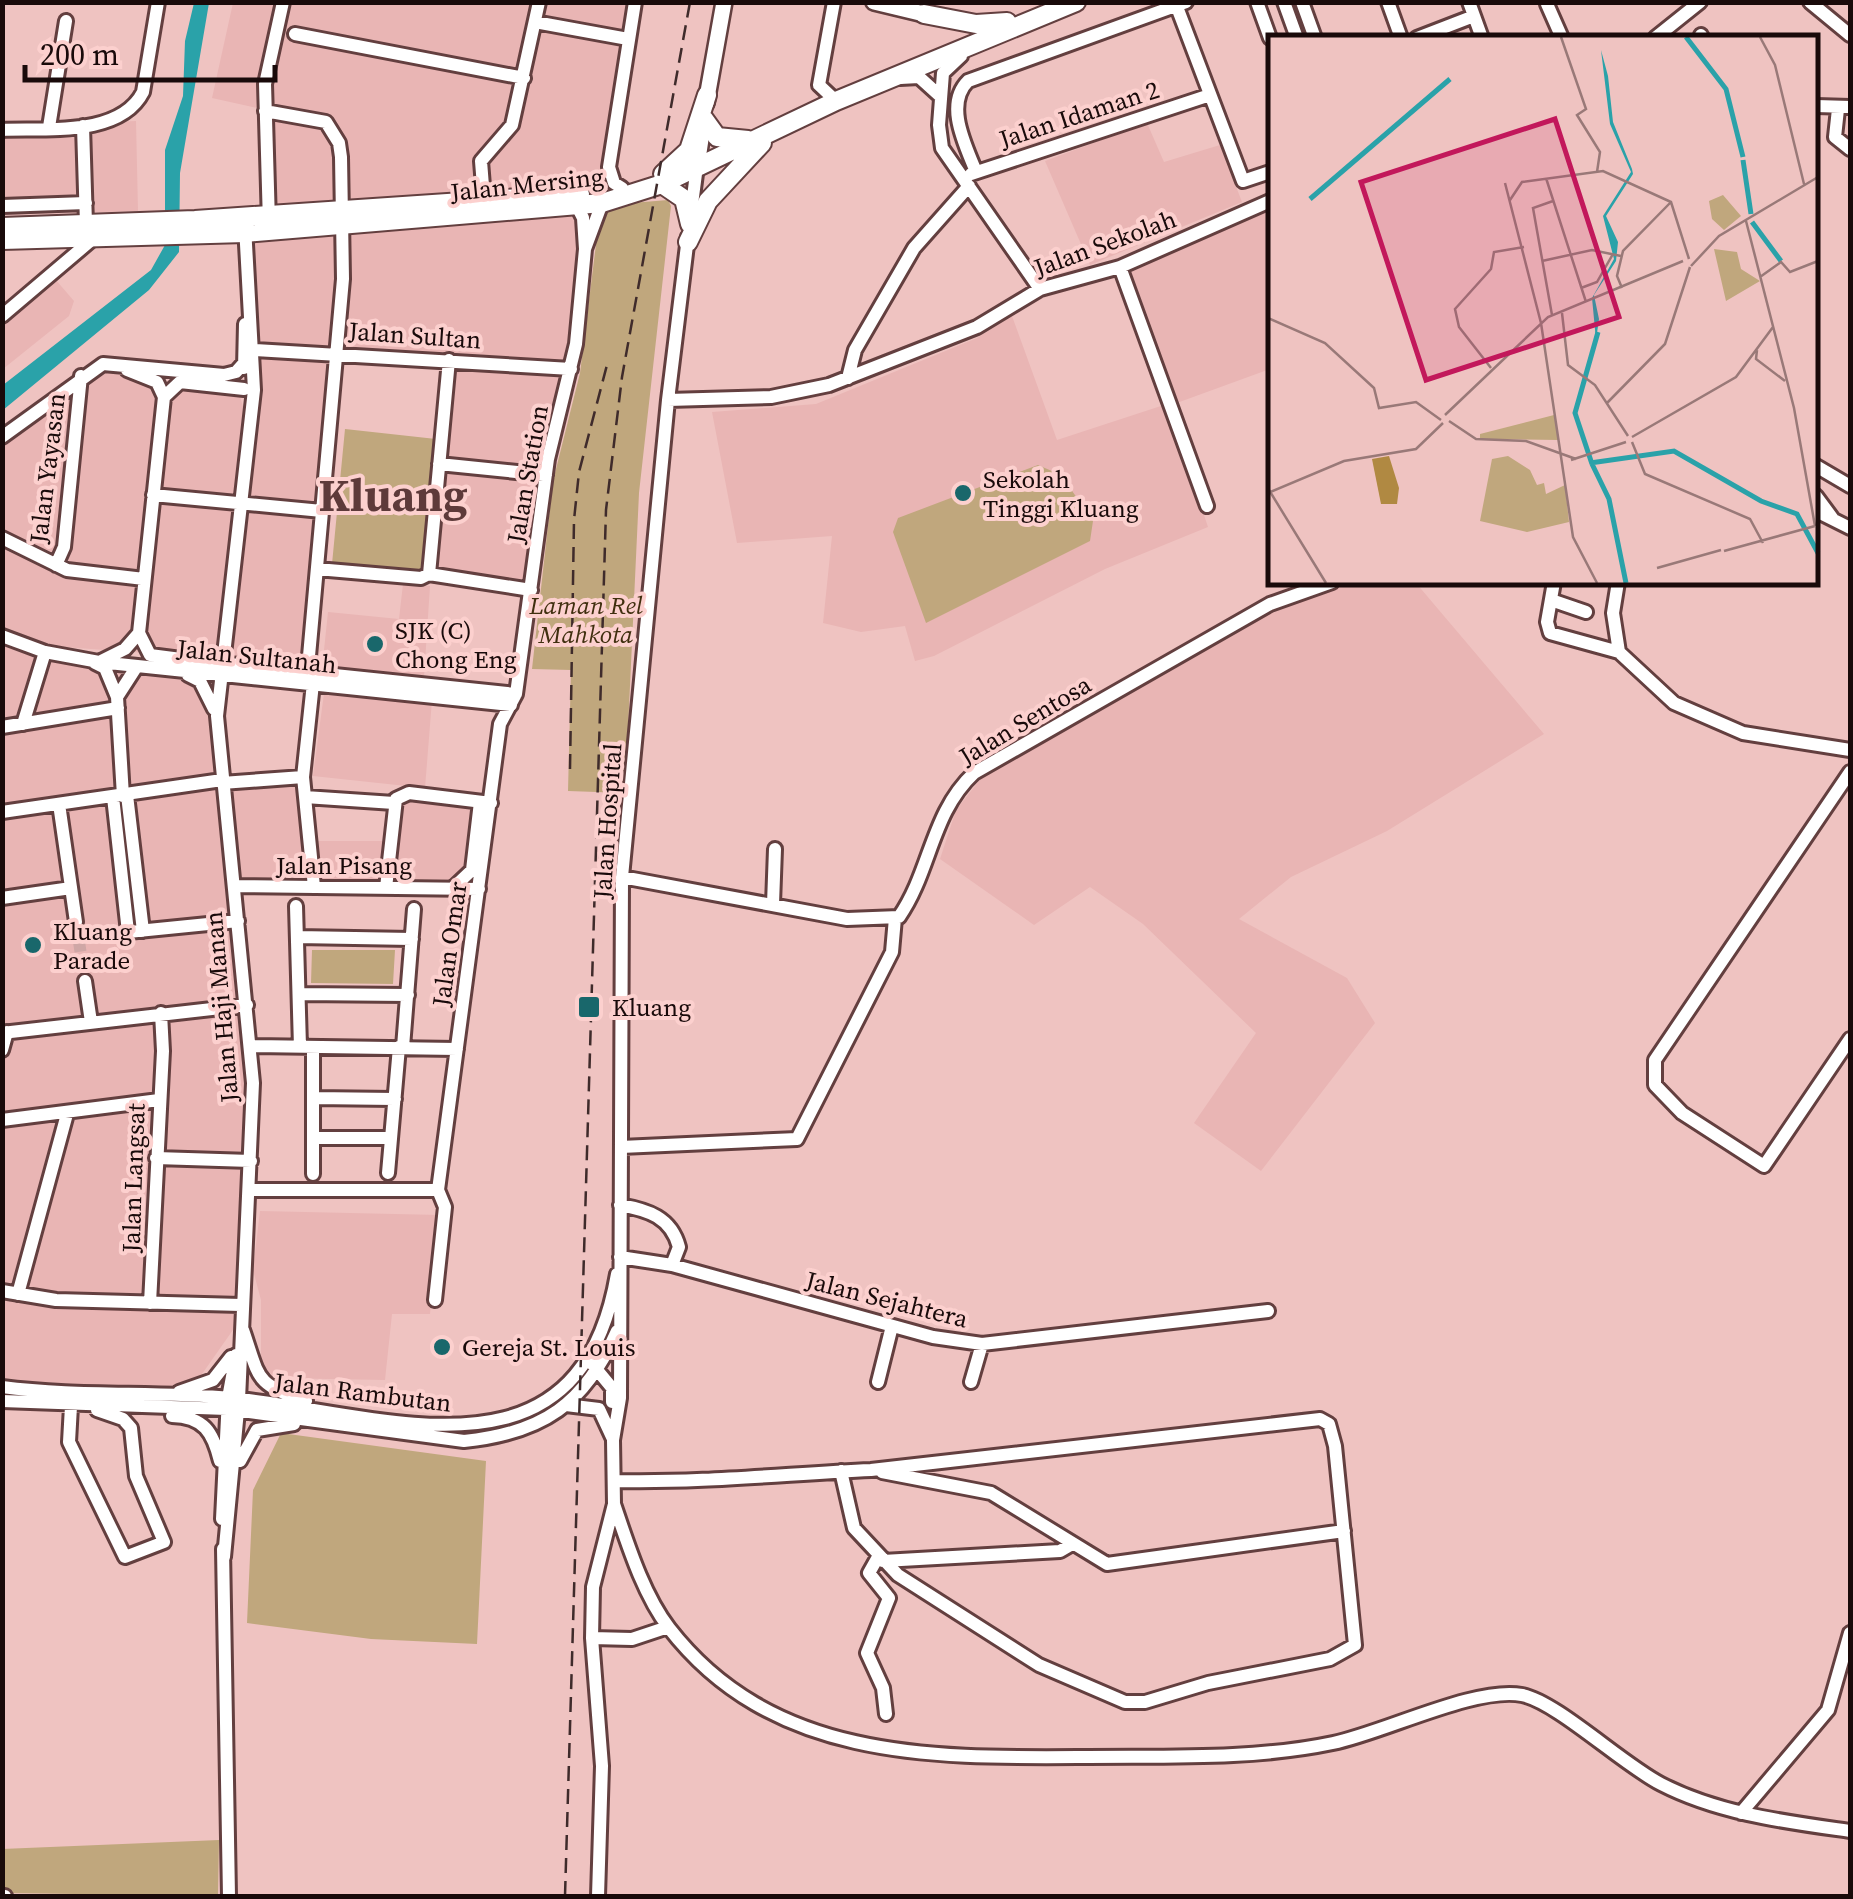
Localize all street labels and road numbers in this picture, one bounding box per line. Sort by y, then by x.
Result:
street label: Jalan Idaman 2 [994,72,1163,156]
street label: Jalan Mersing [448,159,605,209]
street label: Jalan Sekolah [1028,202,1181,285]
street label: Jalan Sultan [347,313,482,357]
street label: Jalan Yayasan [21,391,73,546]
street label: Jalan Station [498,402,556,547]
street label: Jalan Sultanah [174,631,339,681]
street label: Jalan Sentosa [952,667,1098,773]
street label: Jalan Hospital [585,742,629,901]
street label: Jalan Pisang [275,848,412,882]
street label: Jalan Omar [423,879,475,1010]
street label: Jalan Haji Manan [196,910,246,1105]
street label: Jalan Langsat [113,1102,153,1254]
street label: Jalan Sejahtera [801,1262,972,1336]
street label: Jalan Rambutan [271,1364,454,1420]

